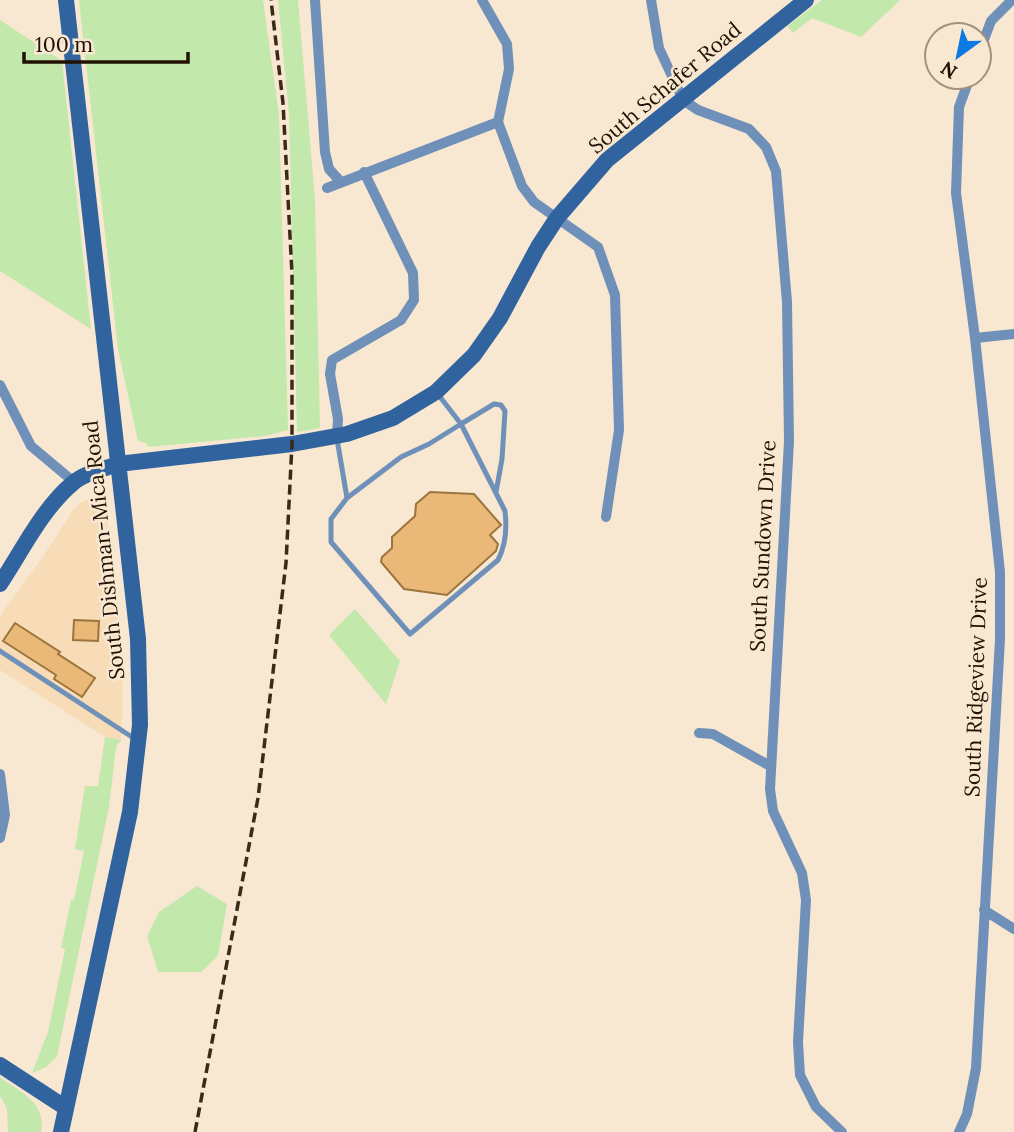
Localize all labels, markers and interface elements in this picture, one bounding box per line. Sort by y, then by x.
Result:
street label: South Schafer Road [583,16,747,159]
scale bar [24,21,189,65]
north arrow [923,21,993,91]
text: 100 m [35,31,93,58]
text: N [936,56,961,84]
street label: South Dishman-Mica Road [76,419,131,681]
street label: South Sundown Drive [743,439,782,653]
street label: South Ridgeview Drive [958,577,993,797]

